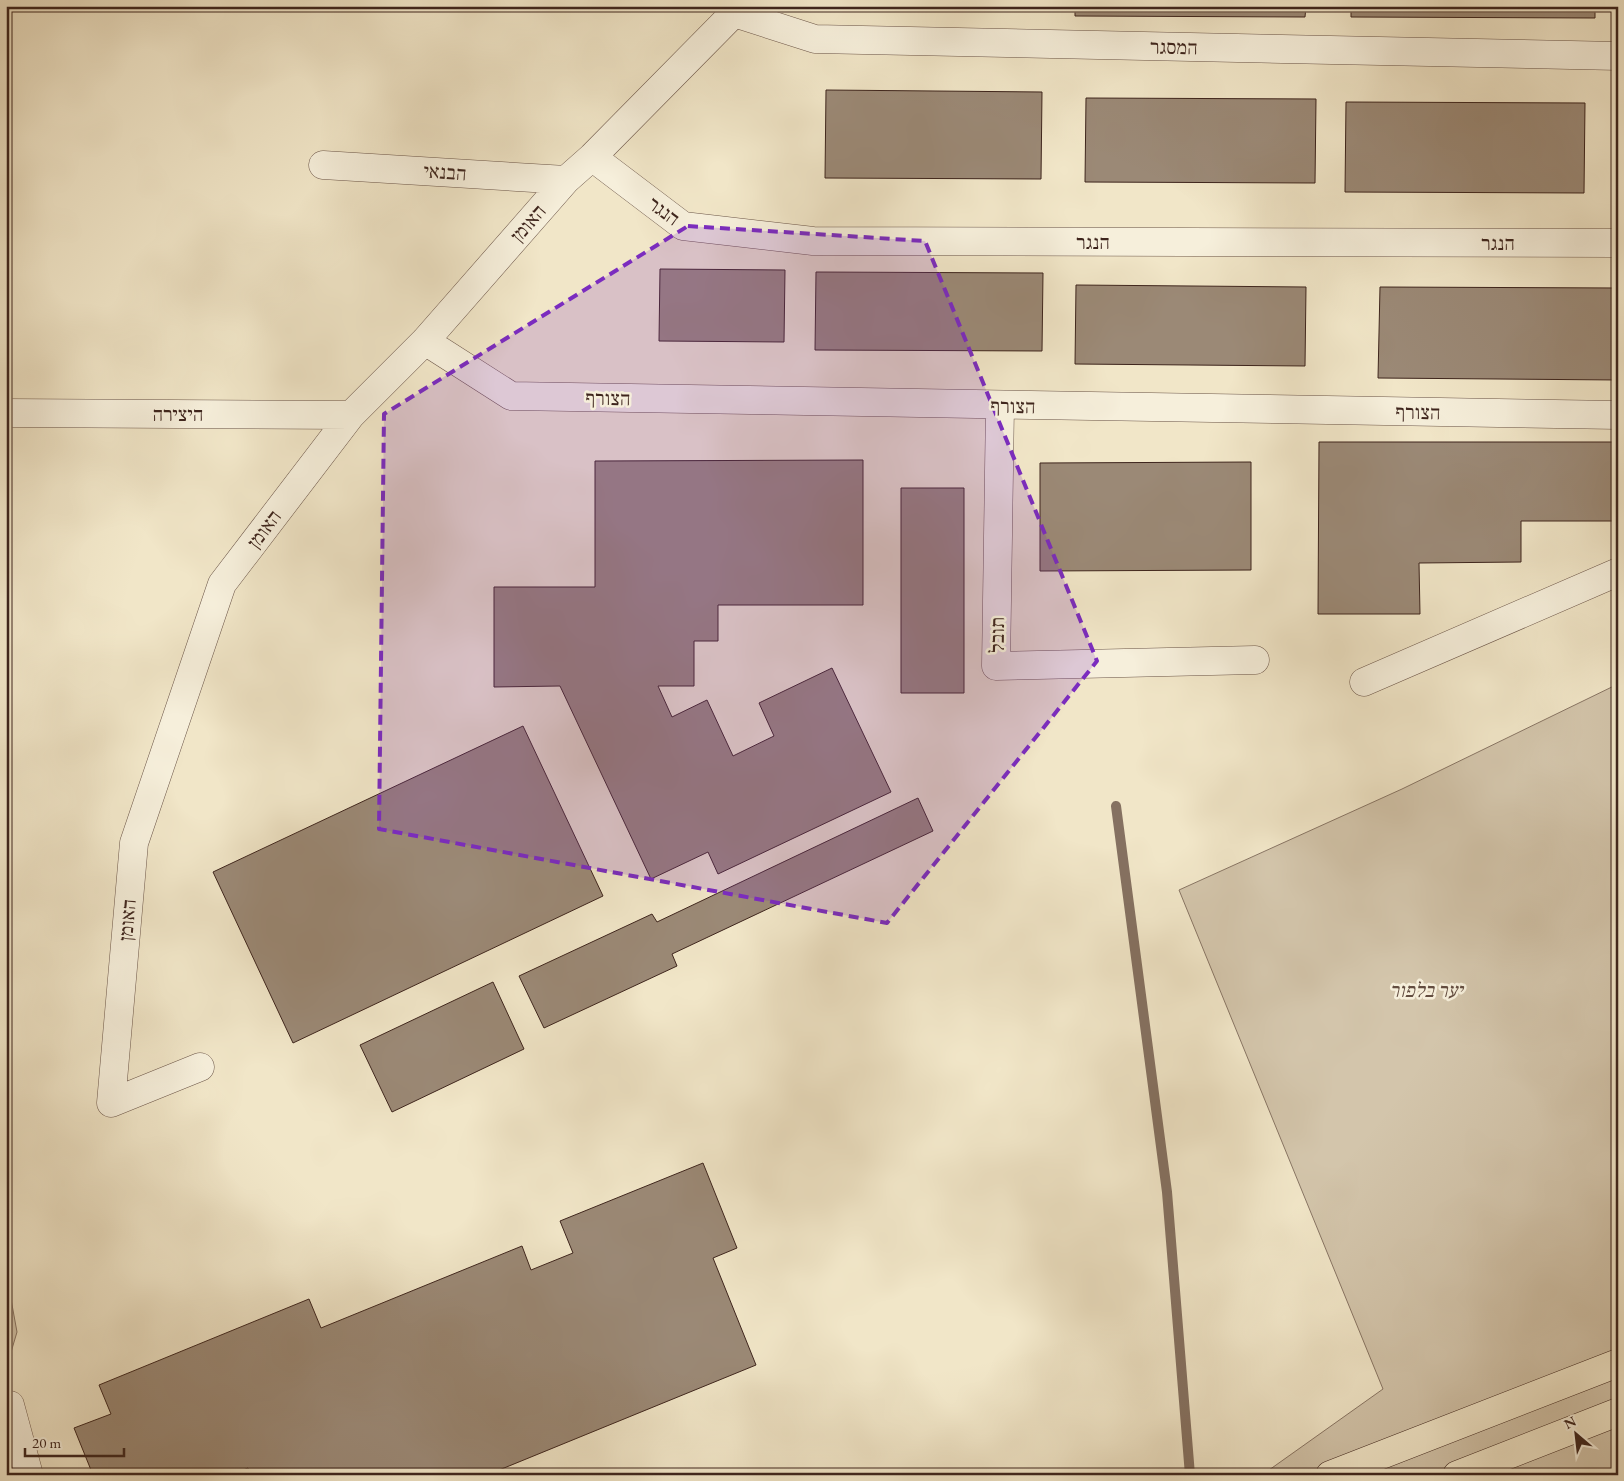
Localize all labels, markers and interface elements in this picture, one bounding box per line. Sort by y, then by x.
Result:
street label: המסגר [1150,34,1198,60]
street label: הבנאי [423,158,467,186]
street label: הנגר [643,191,685,231]
street label: האומן [504,199,552,247]
street label: הנגר [1076,229,1110,255]
street label: הנגר [1481,230,1515,256]
street label: הצורף [585,385,631,411]
street label: הצורף [990,393,1036,419]
street label: הצורף [1395,399,1441,425]
street label: היצירה [153,401,203,427]
street label: האומן [241,504,287,554]
street label: תובל [984,617,1010,653]
street label: האומן [112,898,142,942]
park label: יער בלפור [1390,977,1465,1003]
north arrow [1552,1408,1602,1458]
text: N [1561,1412,1580,1433]
scale bar [25,1426,124,1458]
text: 20 m [32,1433,61,1452]

